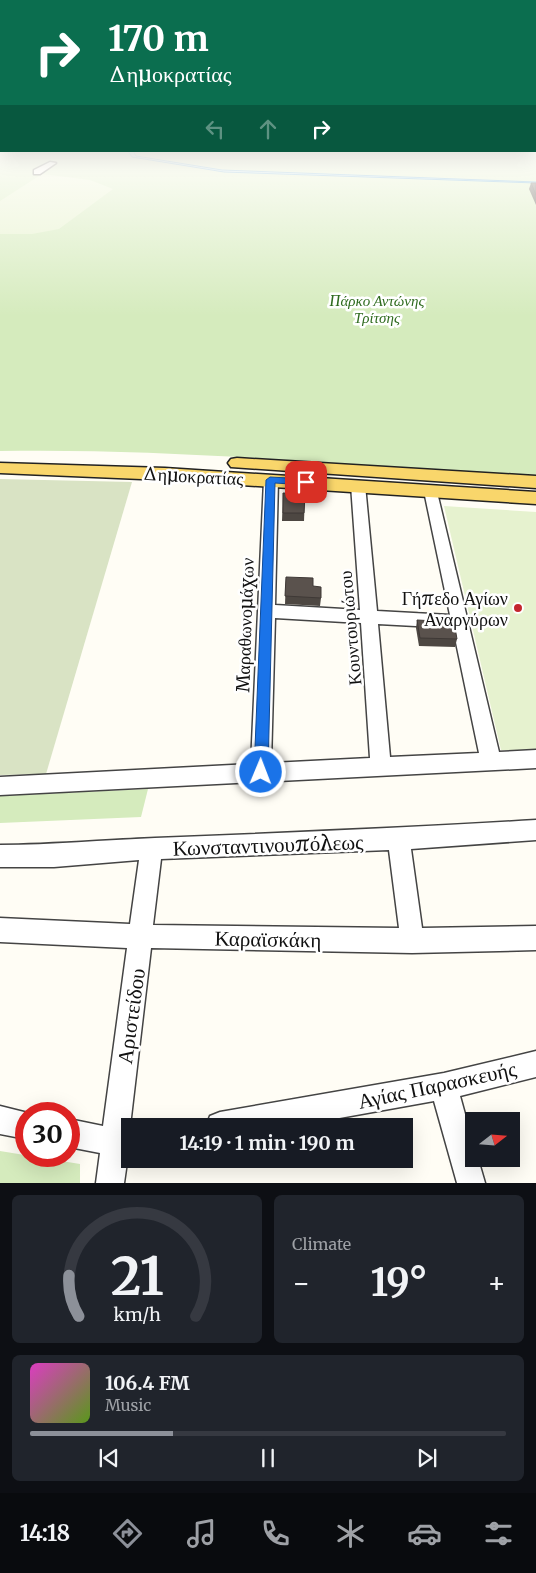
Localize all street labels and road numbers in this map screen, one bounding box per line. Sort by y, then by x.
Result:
street label: Δημοκρατίας [142,462,244,490]
street label: Μαραθωνομάχων [231,557,259,693]
street label: Κουντουριώτου [334,570,366,686]
street label: Κωνσταντινουπόλεως [172,828,365,862]
street label: Καραϊσκάκη [214,925,322,953]
street label: Αριστείδου [111,966,151,1066]
street label: Αγίας Παρασκευής [355,1055,519,1115]

